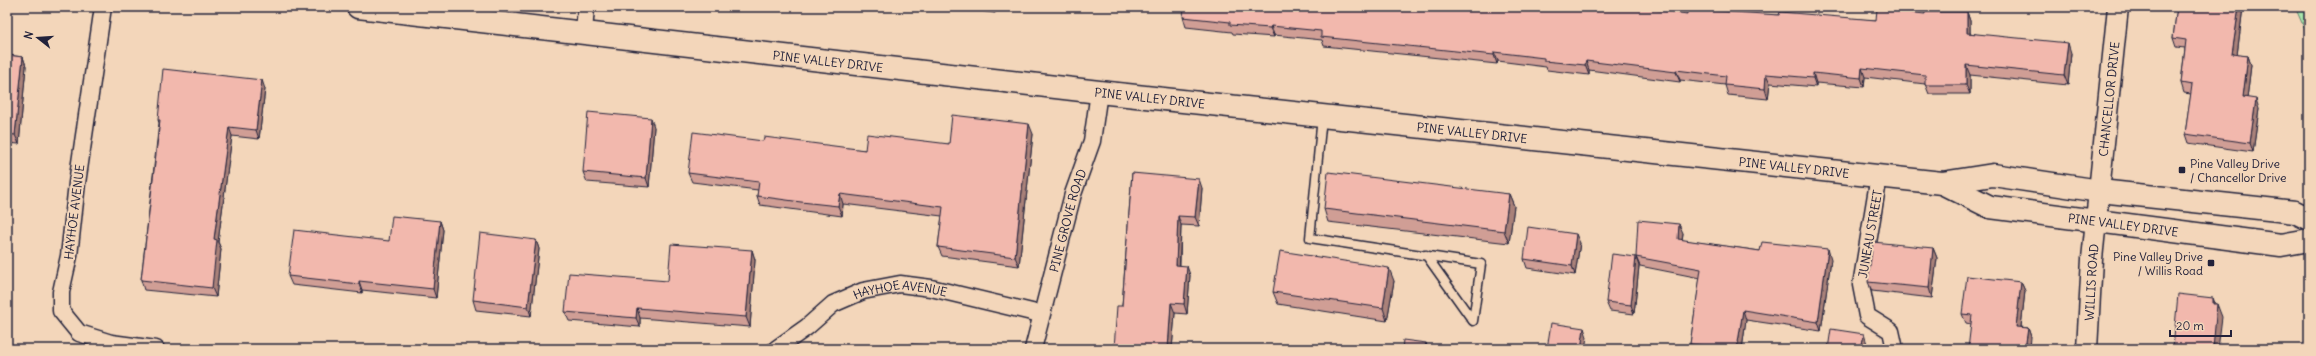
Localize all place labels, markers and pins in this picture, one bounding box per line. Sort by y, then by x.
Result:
place label: Pine Valley Drive / Chancellor Drive [2190,156,2286,185]
marker: Pine Valley Drive / Chancellor Drive [2177,165,2187,175]
place label: Pine Valley Drive / Willis Road [2113,249,2203,278]
marker: Pine Valley Drive / Willis Road [2206,258,2216,268]

